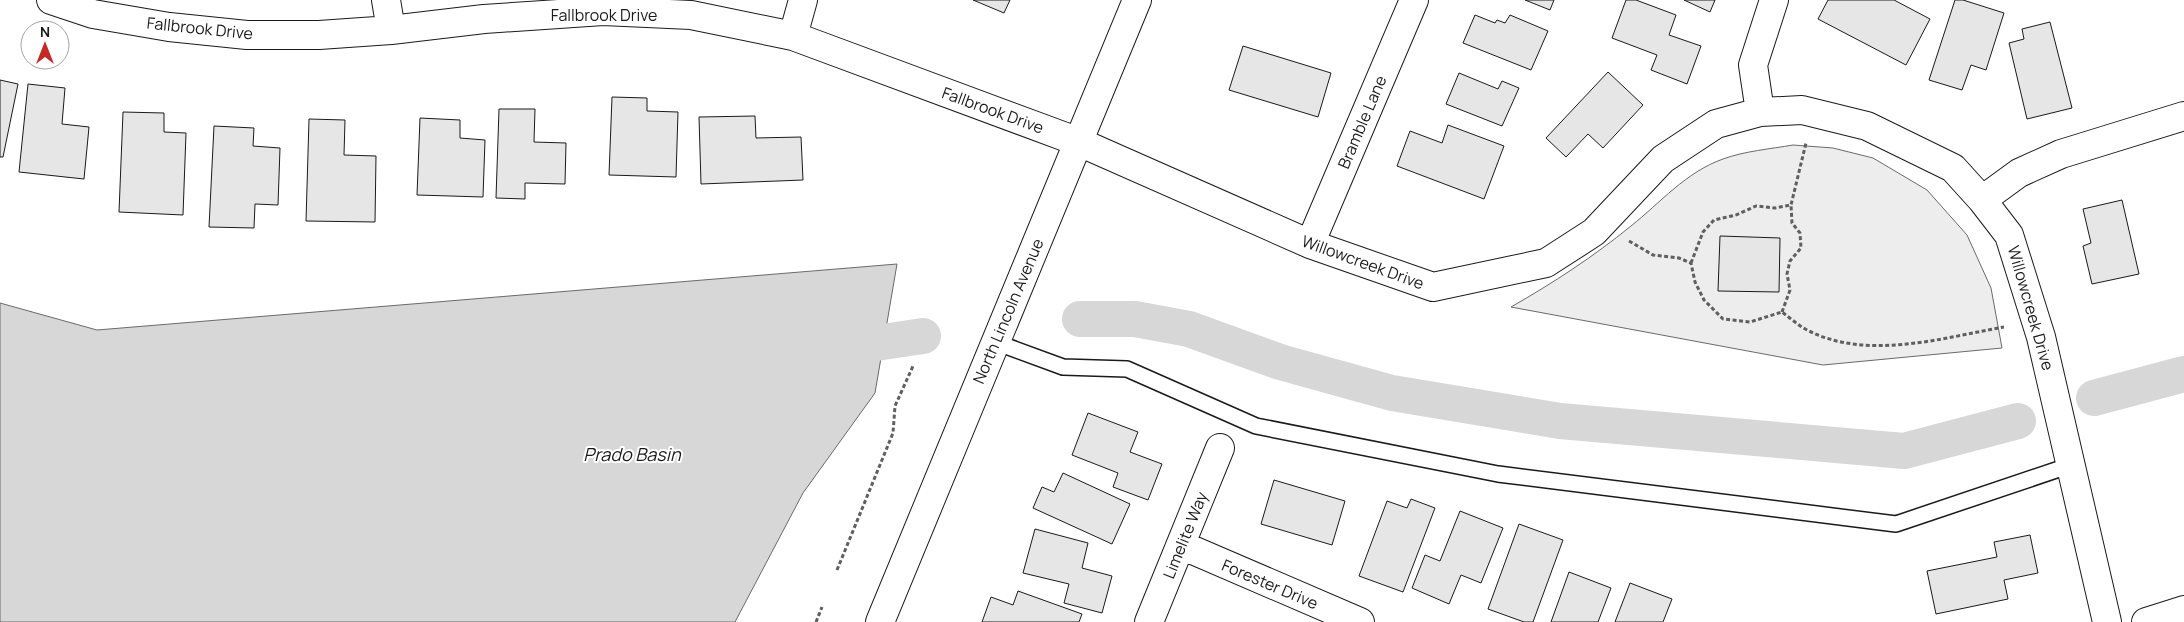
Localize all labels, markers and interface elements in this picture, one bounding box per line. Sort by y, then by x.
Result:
street label: Fallbrook Drive [551,4,657,26]
street label: Fallbrook Drive [146,11,254,45]
north arrow [20,20,70,70]
text: N [40,22,50,41]
street label: Bramble Lane [1332,72,1392,172]
street label: Fallbrook Drive [939,81,1047,139]
street label: Willowcreek Drive [1299,230,1427,294]
street label: North Lincoln Avenue [967,235,1049,387]
street label: Willowcreek Drive [2003,243,2059,373]
water label: Prado Basin [583,442,682,466]
street label: Limelite Way [1158,488,1213,582]
street label: Forester Drive [1219,554,1321,614]

